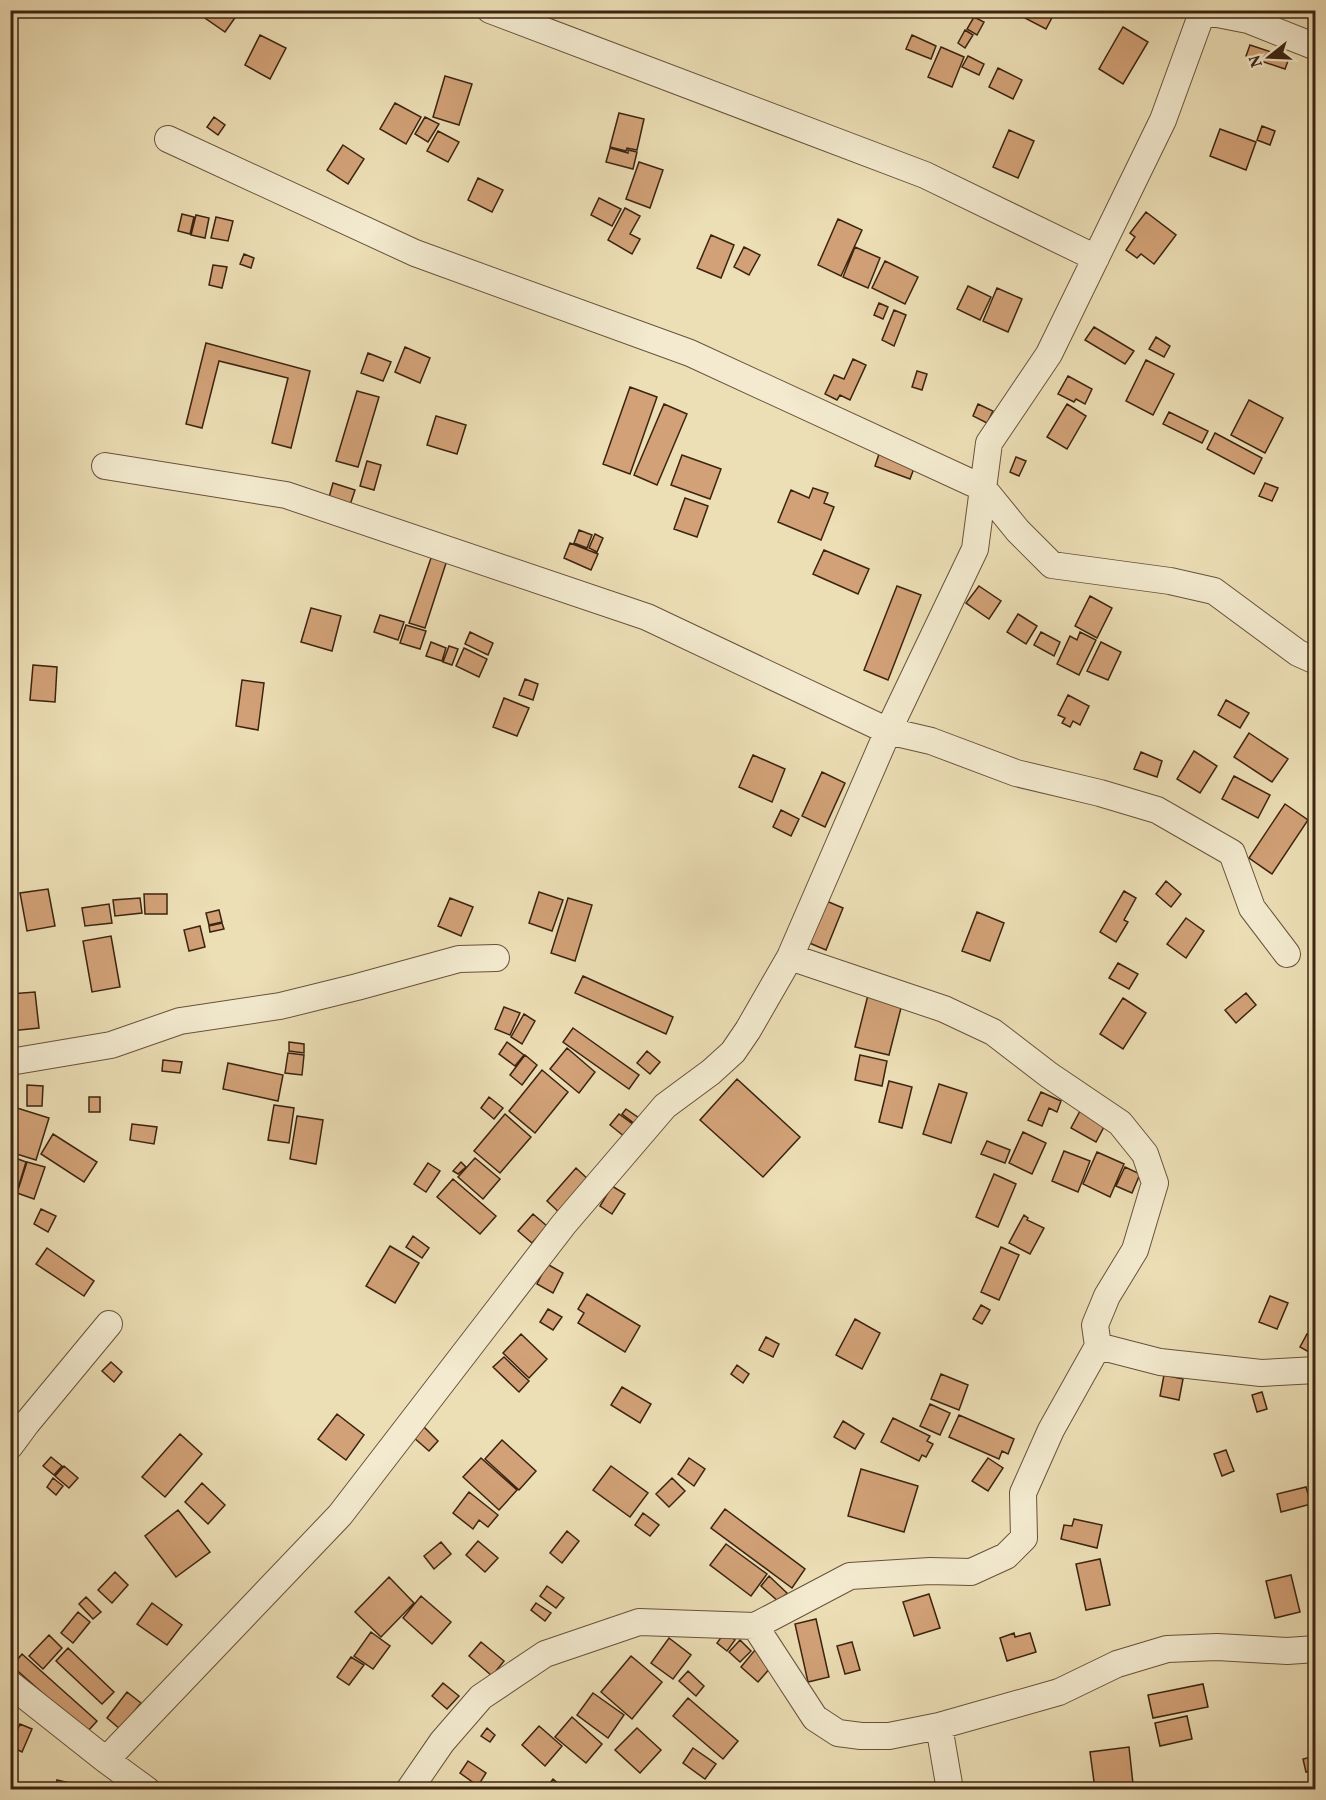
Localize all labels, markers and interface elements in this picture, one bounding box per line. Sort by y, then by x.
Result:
north arrow [1239,27,1299,87]
text: N [1244,52,1269,70]

